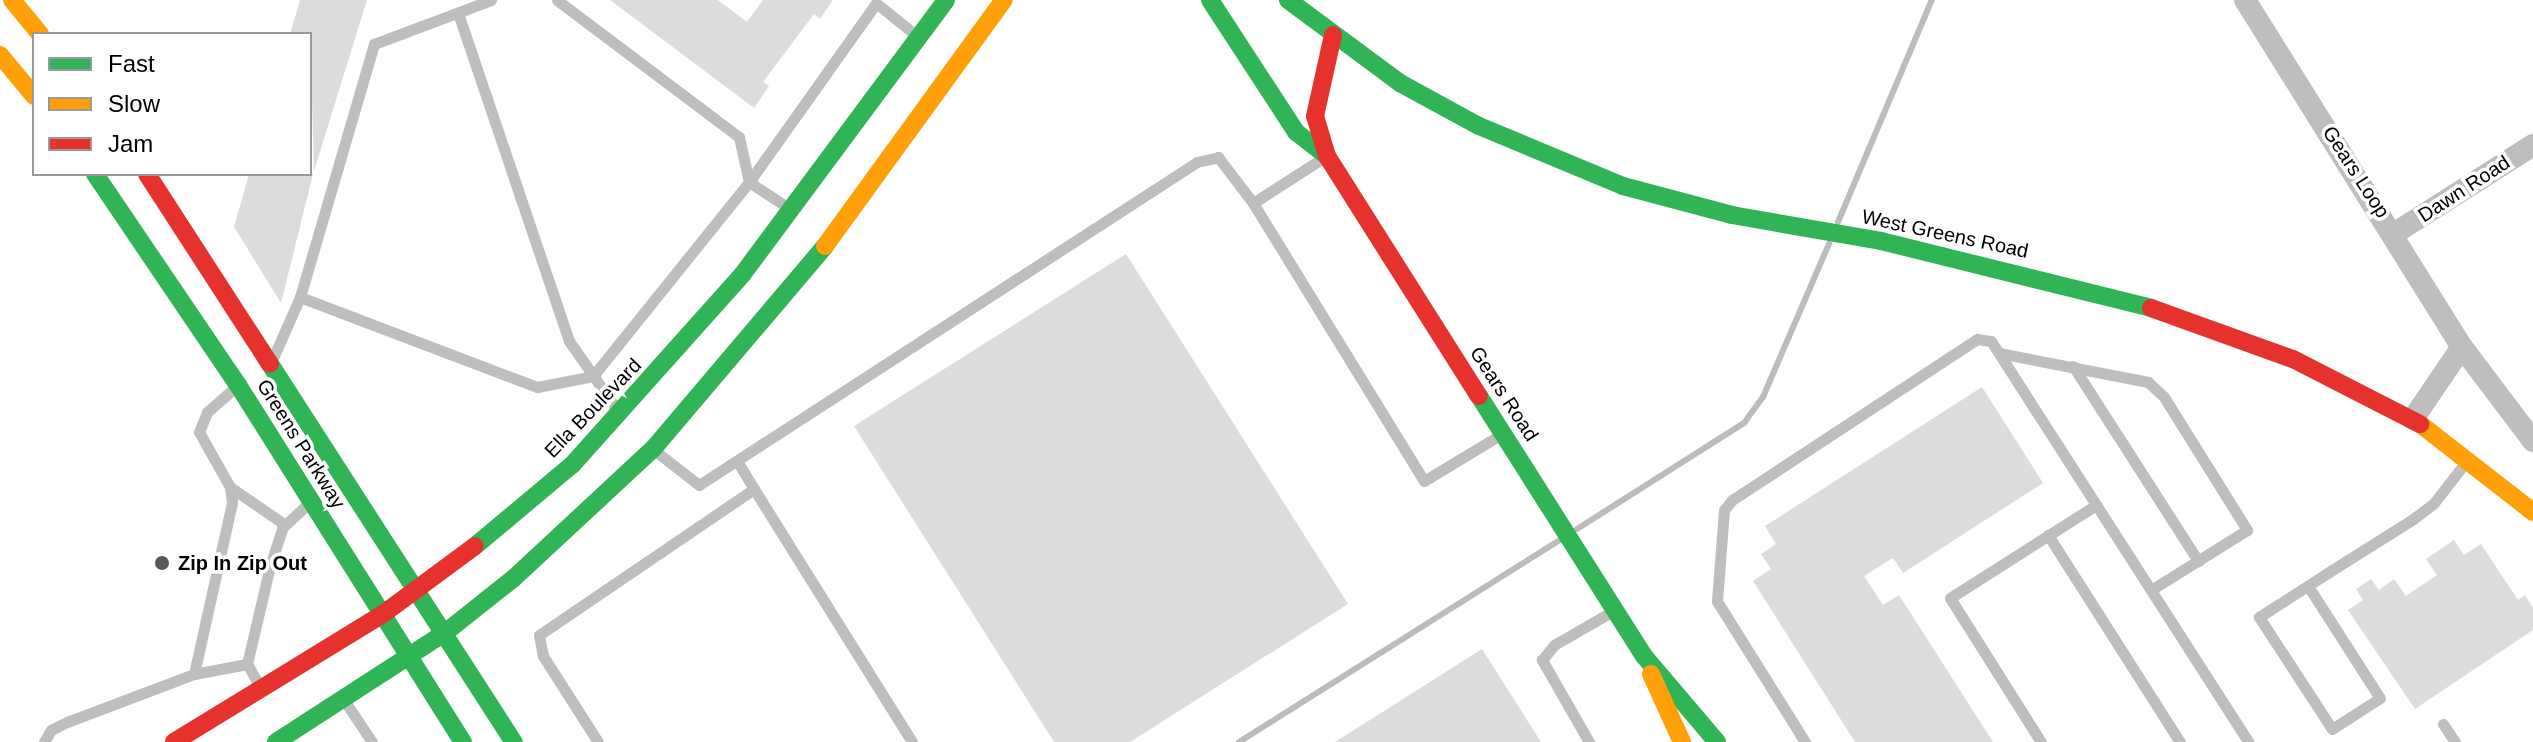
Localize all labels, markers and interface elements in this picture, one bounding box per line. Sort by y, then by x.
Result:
legend [32,32,312,176]
text: Fast [108,50,155,77]
text: Slow [108,90,160,117]
street label: Gears Loop [2317,122,2395,222]
text: Jam [108,130,153,157]
street label: Dawn Road [2414,150,2514,228]
street label: West Greens Road [1860,205,2030,263]
street label: Gears Road [1465,342,1543,446]
street label: Ella Boulevard [540,353,646,463]
street label: Greens Parkway [252,375,350,513]
place label: Zip In Zip Out [178,551,307,575]
marker: Zip In Zip Out [153,554,171,572]

